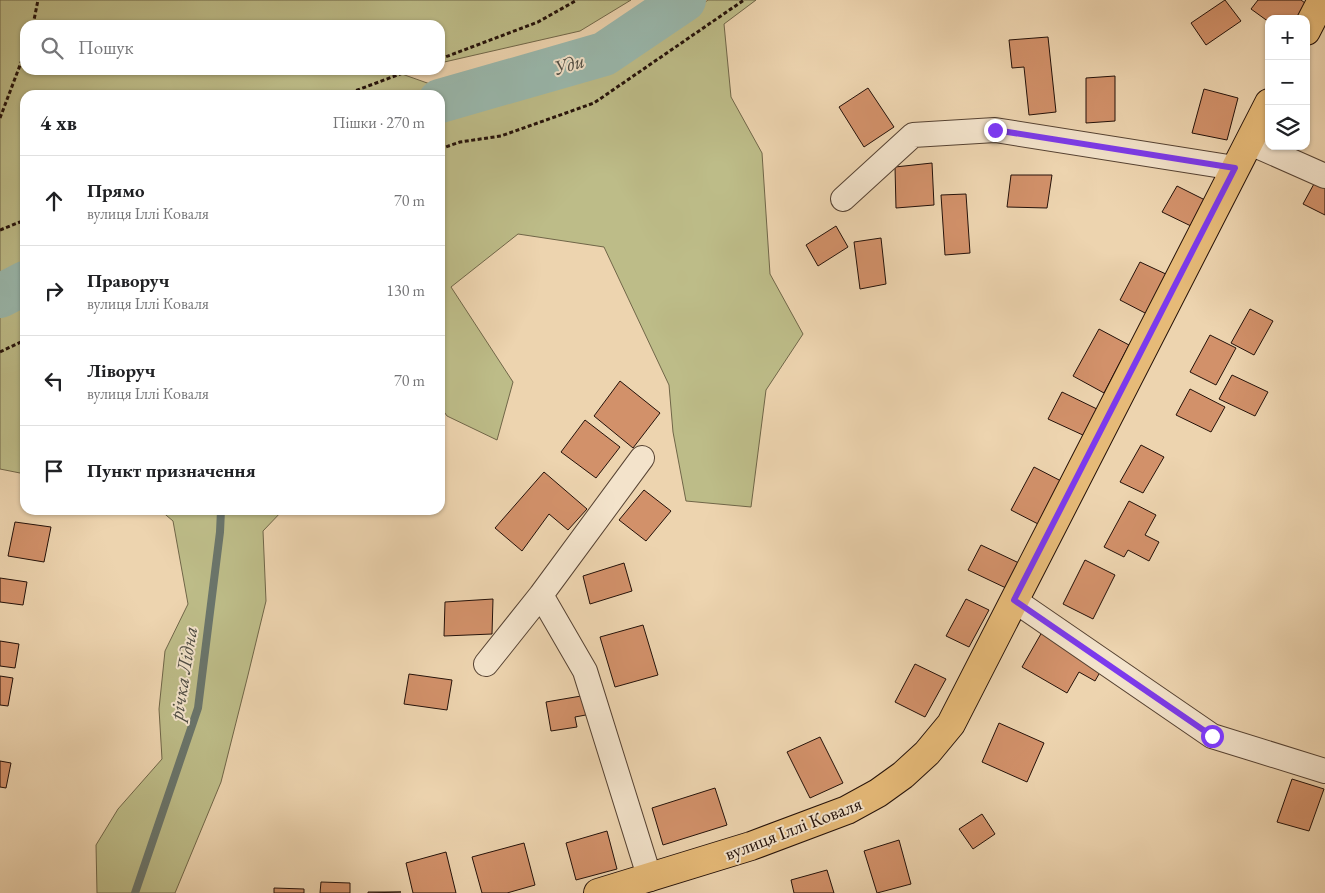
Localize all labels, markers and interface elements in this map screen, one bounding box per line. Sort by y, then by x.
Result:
map controls [1265,15,1310,150]
button: + [1265,15,1310,60]
search box [20,20,445,75]
icon: search [38,34,66,62]
text: Пошук [78,35,134,60]
water label: Уди [551,47,587,81]
button: − [1265,60,1310,105]
button: layers [1265,105,1310,150]
text: 4 хв [40,109,77,136]
text: Пішки · 270 m [332,112,425,133]
route end [984,119,1007,142]
text: Прямо [87,178,145,203]
icon: ahead [40,187,68,215]
text: 70 m [394,190,425,211]
text: вулиця Іллі Коваля [87,203,209,224]
text: Праворуч [87,268,169,293]
icon: right [40,277,68,305]
text: 130 m [386,280,425,301]
text: вулиця Іллі Коваля [87,293,209,314]
text: Ліворуч [87,358,155,383]
icon: left [40,367,68,395]
text: 70 m [394,370,425,391]
text: вулиця Іллі Коваля [87,383,209,404]
icon: arrive [40,457,68,485]
text: Пункт призначення [87,458,256,483]
water label: річка Лідна [162,624,203,725]
route start [1201,725,1224,748]
street label: вулиця Іллі Коваля [721,791,866,866]

